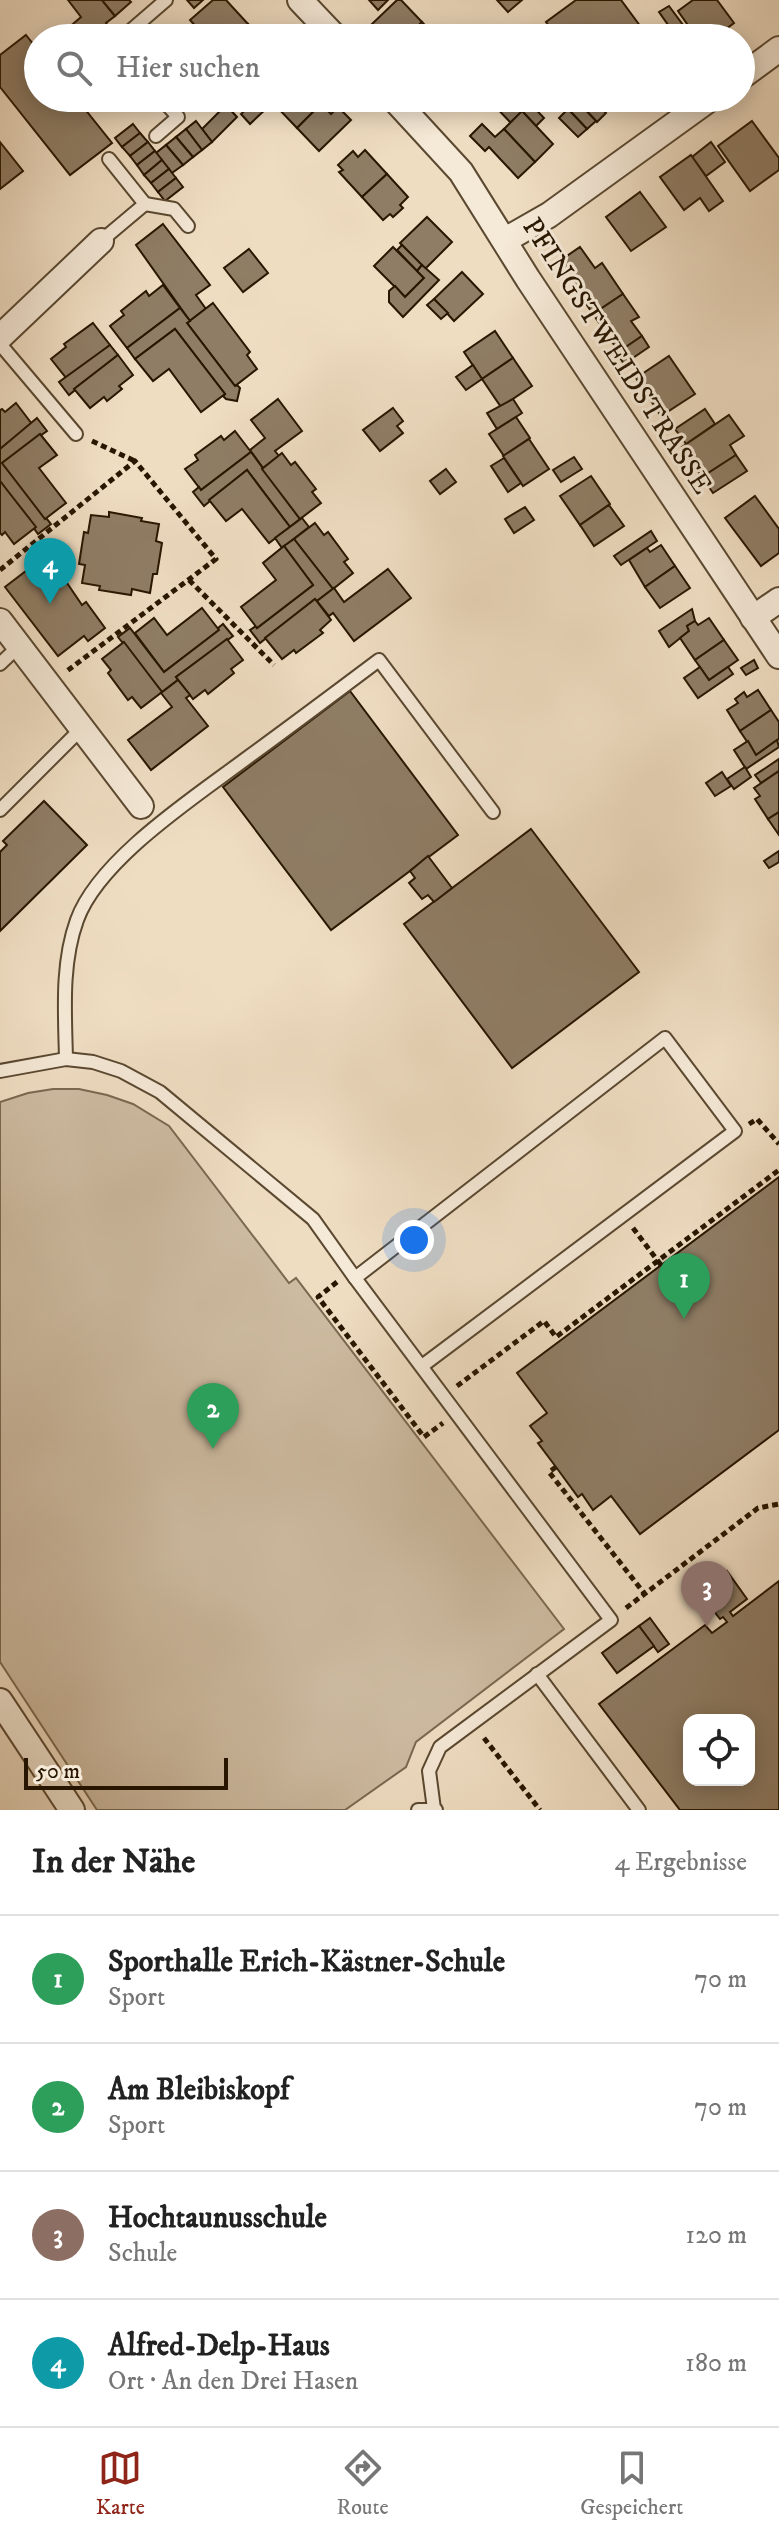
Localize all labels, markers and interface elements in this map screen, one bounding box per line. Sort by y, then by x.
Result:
search box [24,24,755,112]
icon: search [52,46,96,90]
text: Hier suchen [116,50,260,87]
street label: PFINGSTWEIDSTRASSE [514,211,720,501]
pin: 4 [24,538,76,604]
your location [394,1220,434,1260]
pin: 1 [658,1253,710,1319]
pin: 2 [187,1383,239,1449]
pin: 3 [681,1561,733,1627]
map controls [683,1714,755,1786]
button: locate [683,1714,755,1786]
scale bar [24,1754,228,1790]
text: 50 m [36,1758,80,1785]
text: In der Nähe [32,1841,195,1883]
text: 4 Ergebnisse [614,1846,747,1879]
text: Sporthalle Erich-Kästner-Schule [108,1944,505,1981]
text: 1 [53,1963,63,1996]
text: 70 m [694,1963,747,1996]
text: Sport [108,1981,165,2014]
text: Am Bleibiskopf [108,2072,289,2109]
text: 2 [52,2091,64,2124]
text: 70 m [694,2091,747,2124]
text: Sport [108,2109,165,2142]
text: Hochtaunusschule [108,2200,327,2237]
text: 3 [53,2219,63,2252]
text: 120 m [686,2219,747,2252]
text: Schule [108,2237,177,2270]
text: Alfred-Delp-Haus [108,2328,330,2365]
text: 4 [51,2347,65,2380]
text: 180 m [685,2347,747,2380]
text: Ort · An den Drei Hasen [108,2365,358,2398]
tab: Karte [96,2446,145,2521]
tab: Route [337,2446,389,2521]
tab: Gespeichert [580,2446,683,2521]

